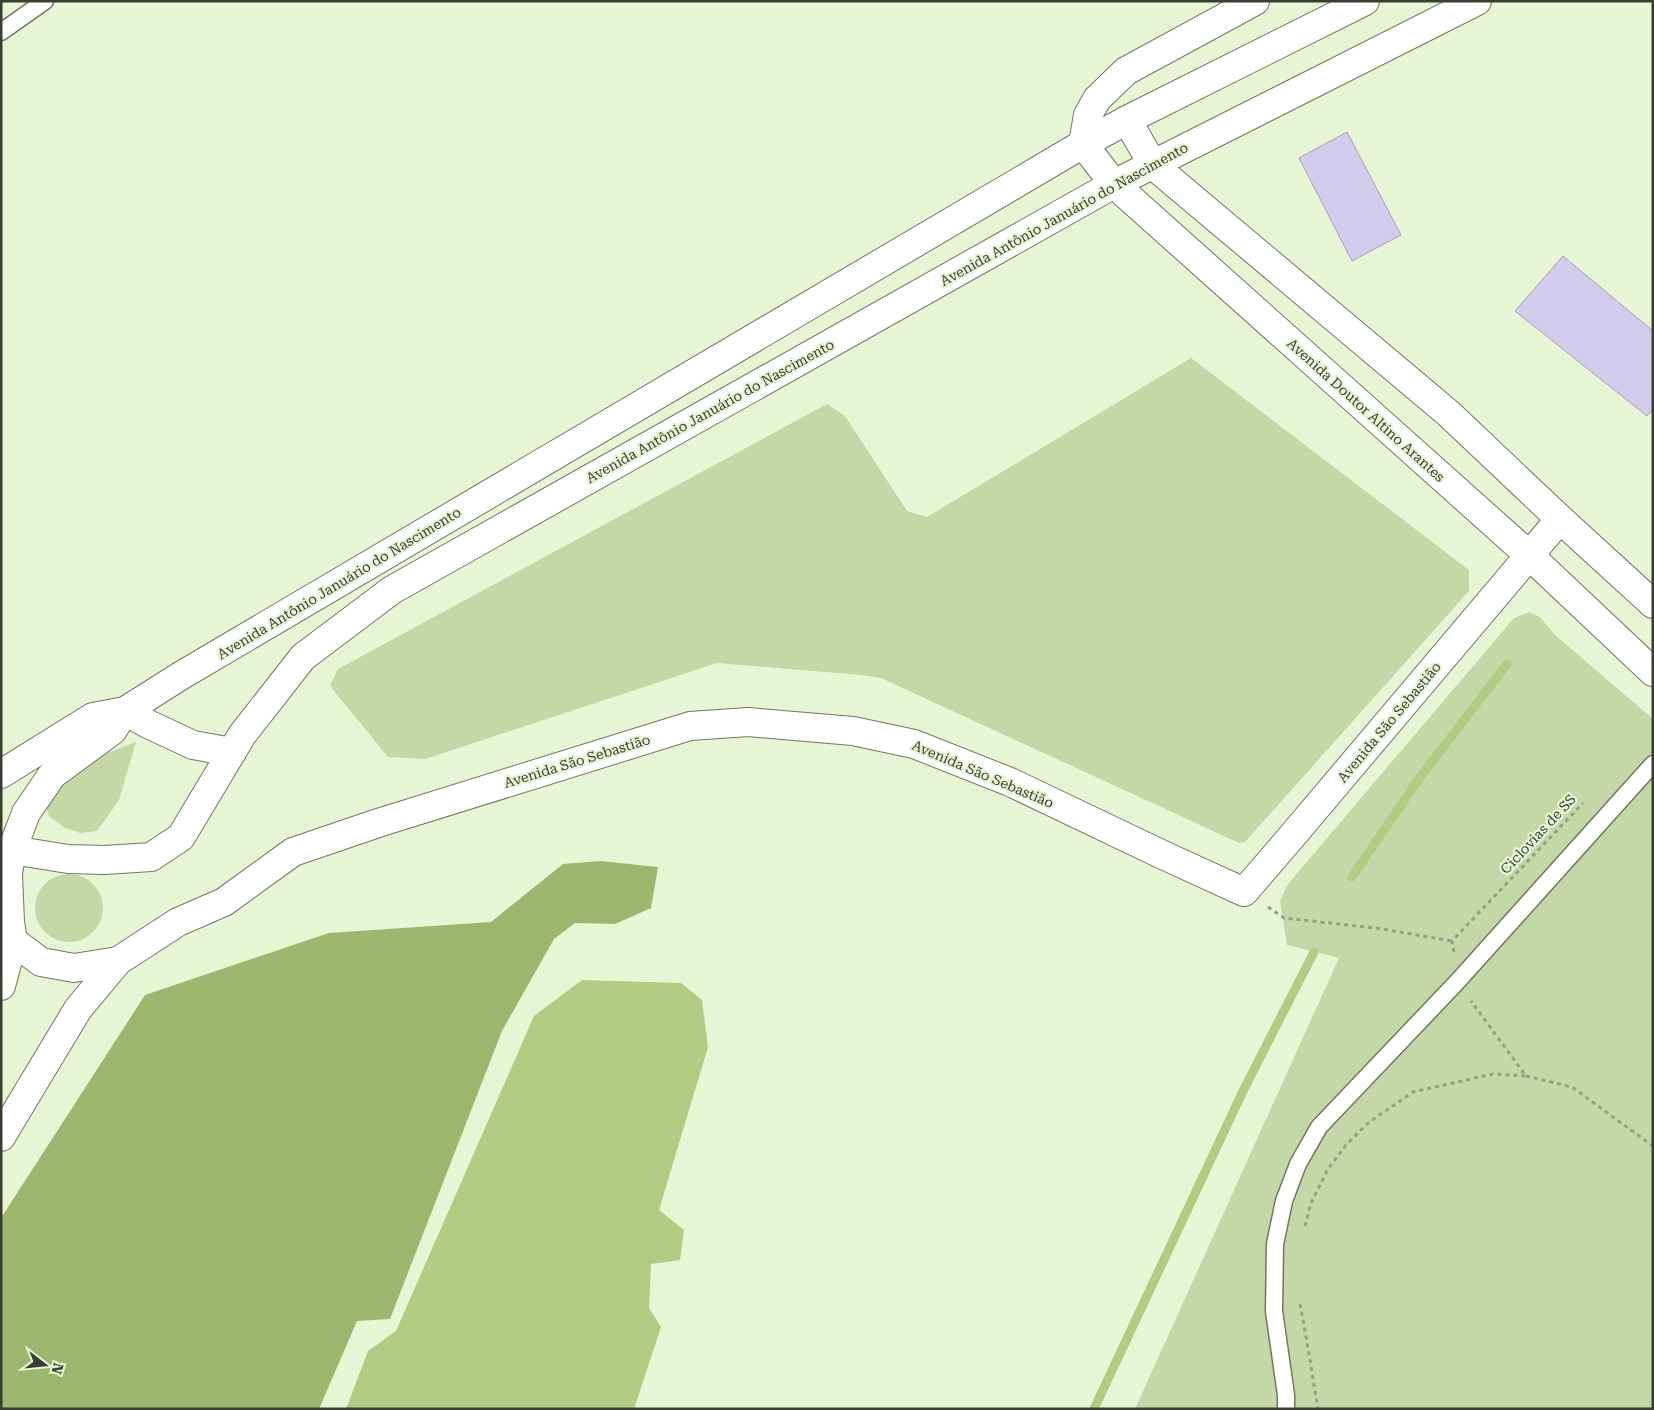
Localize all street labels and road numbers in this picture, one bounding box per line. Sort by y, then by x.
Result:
street label: Avenida Antônio Januário do Nascimento [937,139,1191,289]
street label: Avenida Doutor Altino Arantes [1284,335,1448,485]
street label: Avenida Antônio Januário do Nascimento [583,336,837,486]
street label: Avenida Antônio Januário do Nascimento [214,504,464,662]
street label: Avenida São Sebastião [1334,659,1444,785]
street label: Avenida São Sebastião [502,731,652,791]
street label: Avenida São Sebastião [910,737,1056,811]
street label: Ciclovias de SS [1497,791,1579,877]

